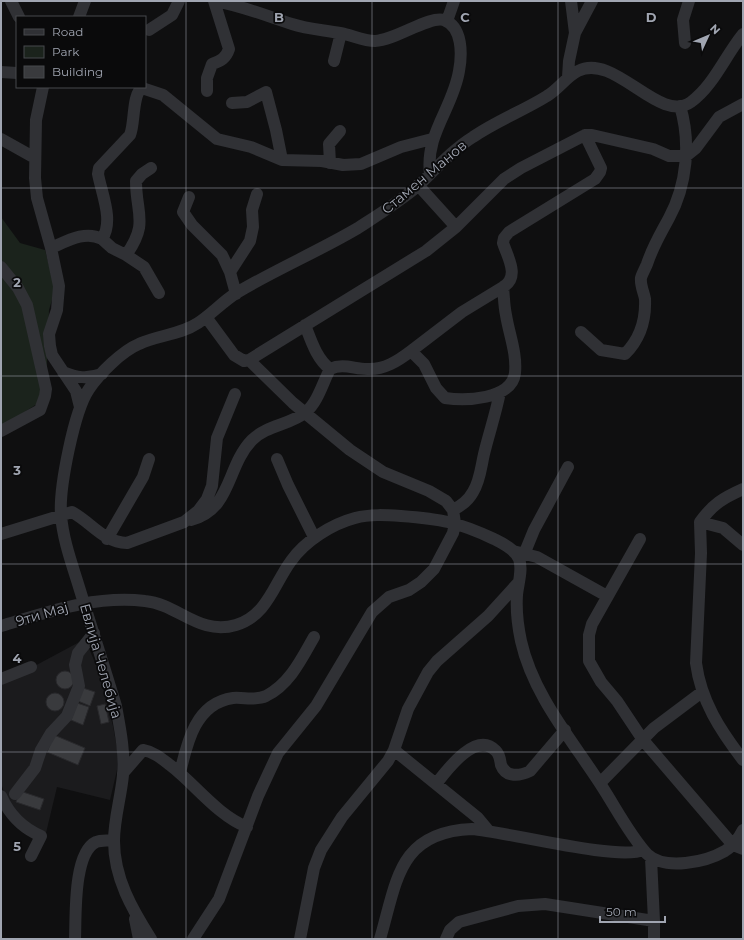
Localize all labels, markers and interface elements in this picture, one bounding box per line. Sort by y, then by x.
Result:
text: B [274,9,284,25]
text: C [460,9,470,25]
text: D [646,9,657,25]
legend [16,16,146,88]
north arrow [688,16,728,56]
text: N [707,21,723,37]
text: Road [52,24,83,39]
text: Park [52,44,80,59]
text: Building [52,64,103,79]
street label: Стамен Манов [378,136,470,218]
text: 2 [13,274,21,290]
text: 3 [12,462,21,478]
street label: 9ти Мај [14,598,70,630]
street label: Евлија Челебија [76,601,126,721]
text: 4 [13,650,22,666]
text: 5 [13,838,21,854]
scale bar [600,898,665,924]
text: 50 m [606,904,637,919]

